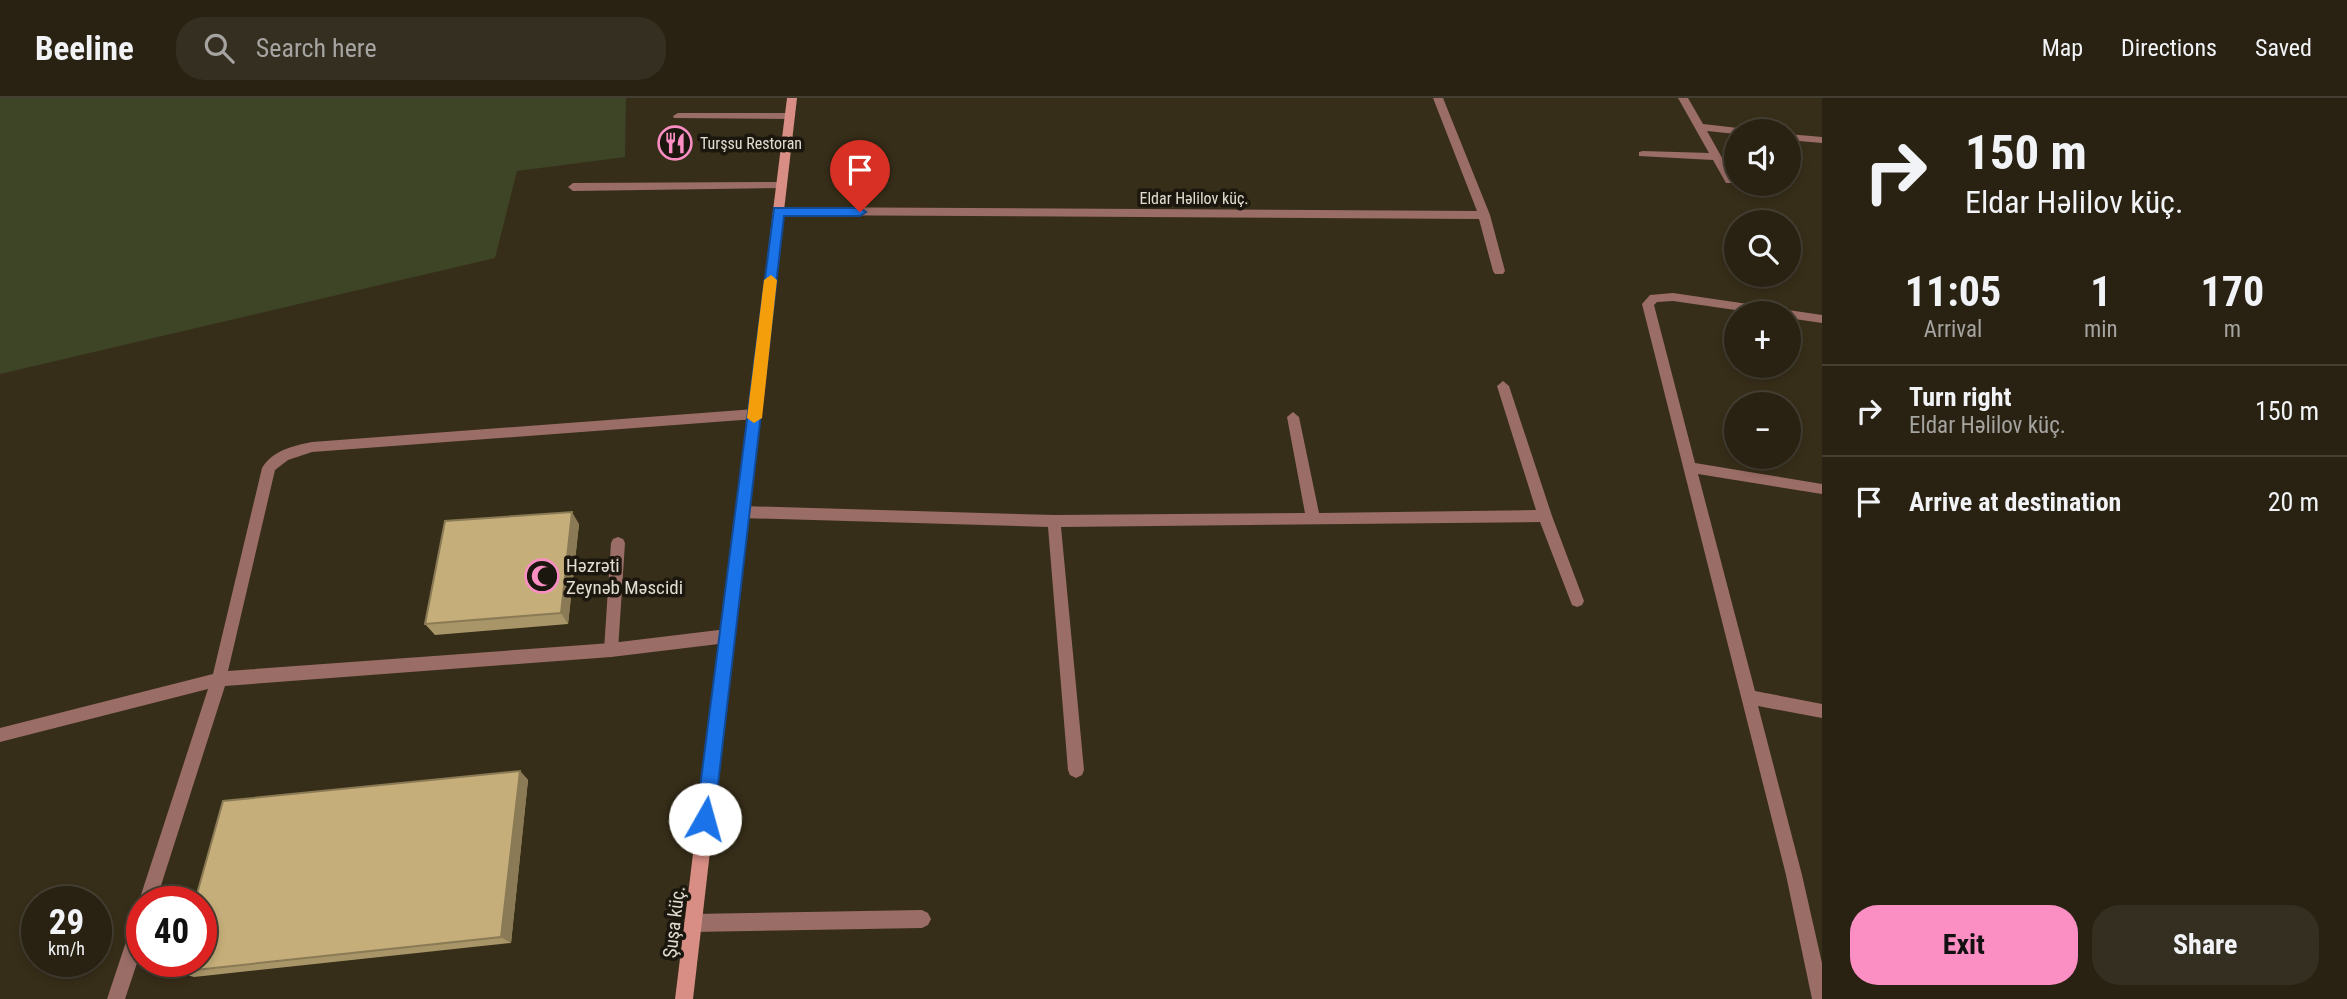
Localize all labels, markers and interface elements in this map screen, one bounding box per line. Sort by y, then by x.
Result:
search box [176,17,666,80]
text: Beeline [35,29,134,68]
icon: search [200,29,238,67]
text: Search here [256,33,377,63]
text: Map [2042,34,2083,62]
text: Directions [2121,34,2217,62]
text: Saved [2255,34,2312,62]
map controls [1724,119,1801,469]
button: sound [1724,119,1801,196]
restaurant icon: Turşsu Restoran [656,124,694,162]
text: 150 m [1965,124,2087,181]
icon: right [1850,126,1941,217]
place label: Turşsu Restoran [700,134,802,153]
pin [830,140,890,212]
icon: arrive [841,151,879,189]
text: Eldar Həlilov küç. [1965,183,2183,221]
street label: Eldar Həlilov küç. [1139,189,1249,208]
button: search [1724,210,1801,287]
text: 11:05 [1905,267,2001,316]
text: 1 [2090,267,2111,316]
text: 170 [2200,267,2264,316]
button: + [1724,301,1801,378]
text: Arrival [1924,316,1982,343]
text: min [2084,316,2118,343]
text: m [2224,316,2241,343]
text: Turn right [1909,382,2011,412]
button: − [1724,392,1801,469]
icon: right [1850,392,1888,430]
text: 150 m [2255,396,2319,426]
text: Eldar Həlilov küç. [1909,412,2066,439]
icon: arrive [1850,483,1888,521]
text: Arrive at destination [1909,487,2121,517]
text: 20 m [2268,487,2319,517]
place label: Həzrəti Zeynəb Məscidi [566,554,683,599]
mosque icon: Həzrəti Zeynəb Məscidi [523,557,561,595]
position arrow [668,782,742,856]
street label: Şuşa küç. [658,885,690,959]
speed limit sign: 40 [126,886,217,977]
text: 29 [49,902,84,943]
button: Exit [1850,905,2078,985]
button: Share [2092,905,2319,985]
text: km/h [48,938,85,959]

